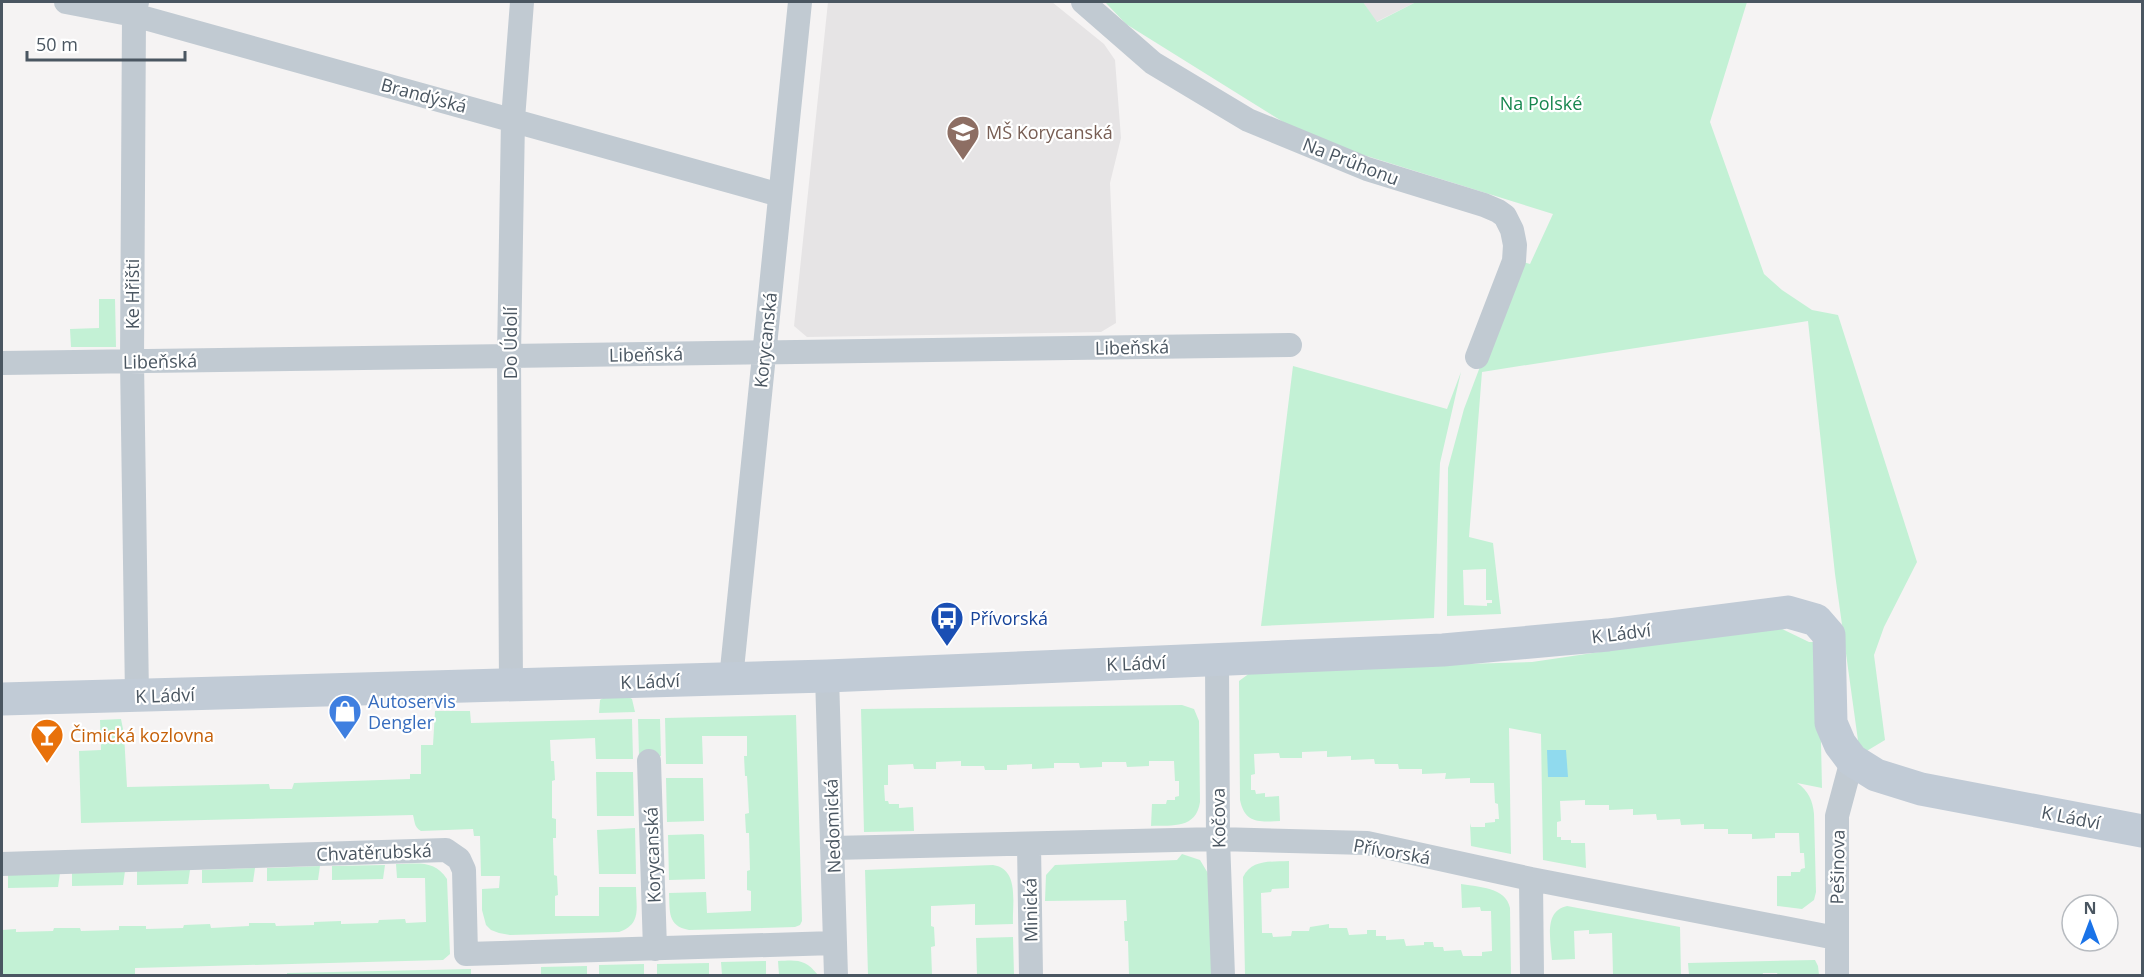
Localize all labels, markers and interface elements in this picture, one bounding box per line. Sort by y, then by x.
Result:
scale bar [27,24,184,62]
text: 50 m [36,32,78,56]
street label: Brandýská [378,72,470,118]
park label: Na Polské [1500,91,1582,115]
school or university icon: MŠ Korycanská [945,114,981,161]
place label: MŠ Korycanská [986,120,1113,144]
street label: Na Průhonu [1299,132,1403,190]
street label: Ke Hřišti [120,259,144,329]
street label: Korycanská [748,291,782,389]
street label: Do Údolí [498,306,522,379]
street label: Libeňská [1095,334,1169,360]
street label: Libeňská [609,341,683,367]
street label: Libeňská [123,348,197,374]
bus stop icon: Přívorská [929,600,965,647]
place label: Přívorská [970,606,1048,630]
street label: K Ládví [1590,617,1653,649]
street label: K Ládví [1106,650,1167,676]
street label: K Ládví [620,668,681,694]
street label: K Ládví [135,682,196,708]
place label: Autoservis Dengler [368,689,456,734]
shop icon: Autoservis Dengler [327,693,363,740]
bar icon: Čimická kozlovna [29,717,65,764]
place label: Čimická kozlovna [70,723,214,747]
street label: Nedomická [818,778,846,874]
street label: Kočova [1205,788,1231,848]
street label: K Ládví [2039,800,2103,835]
street label: Korycanská [638,807,666,903]
street label: Pešinova [1824,829,1850,905]
street label: Přívorská [1352,832,1432,870]
street label: Chvatěrubská [316,838,432,866]
street label: Minická [1017,878,1043,942]
north arrow [2060,893,2120,953]
text: N [2083,897,2097,919]

